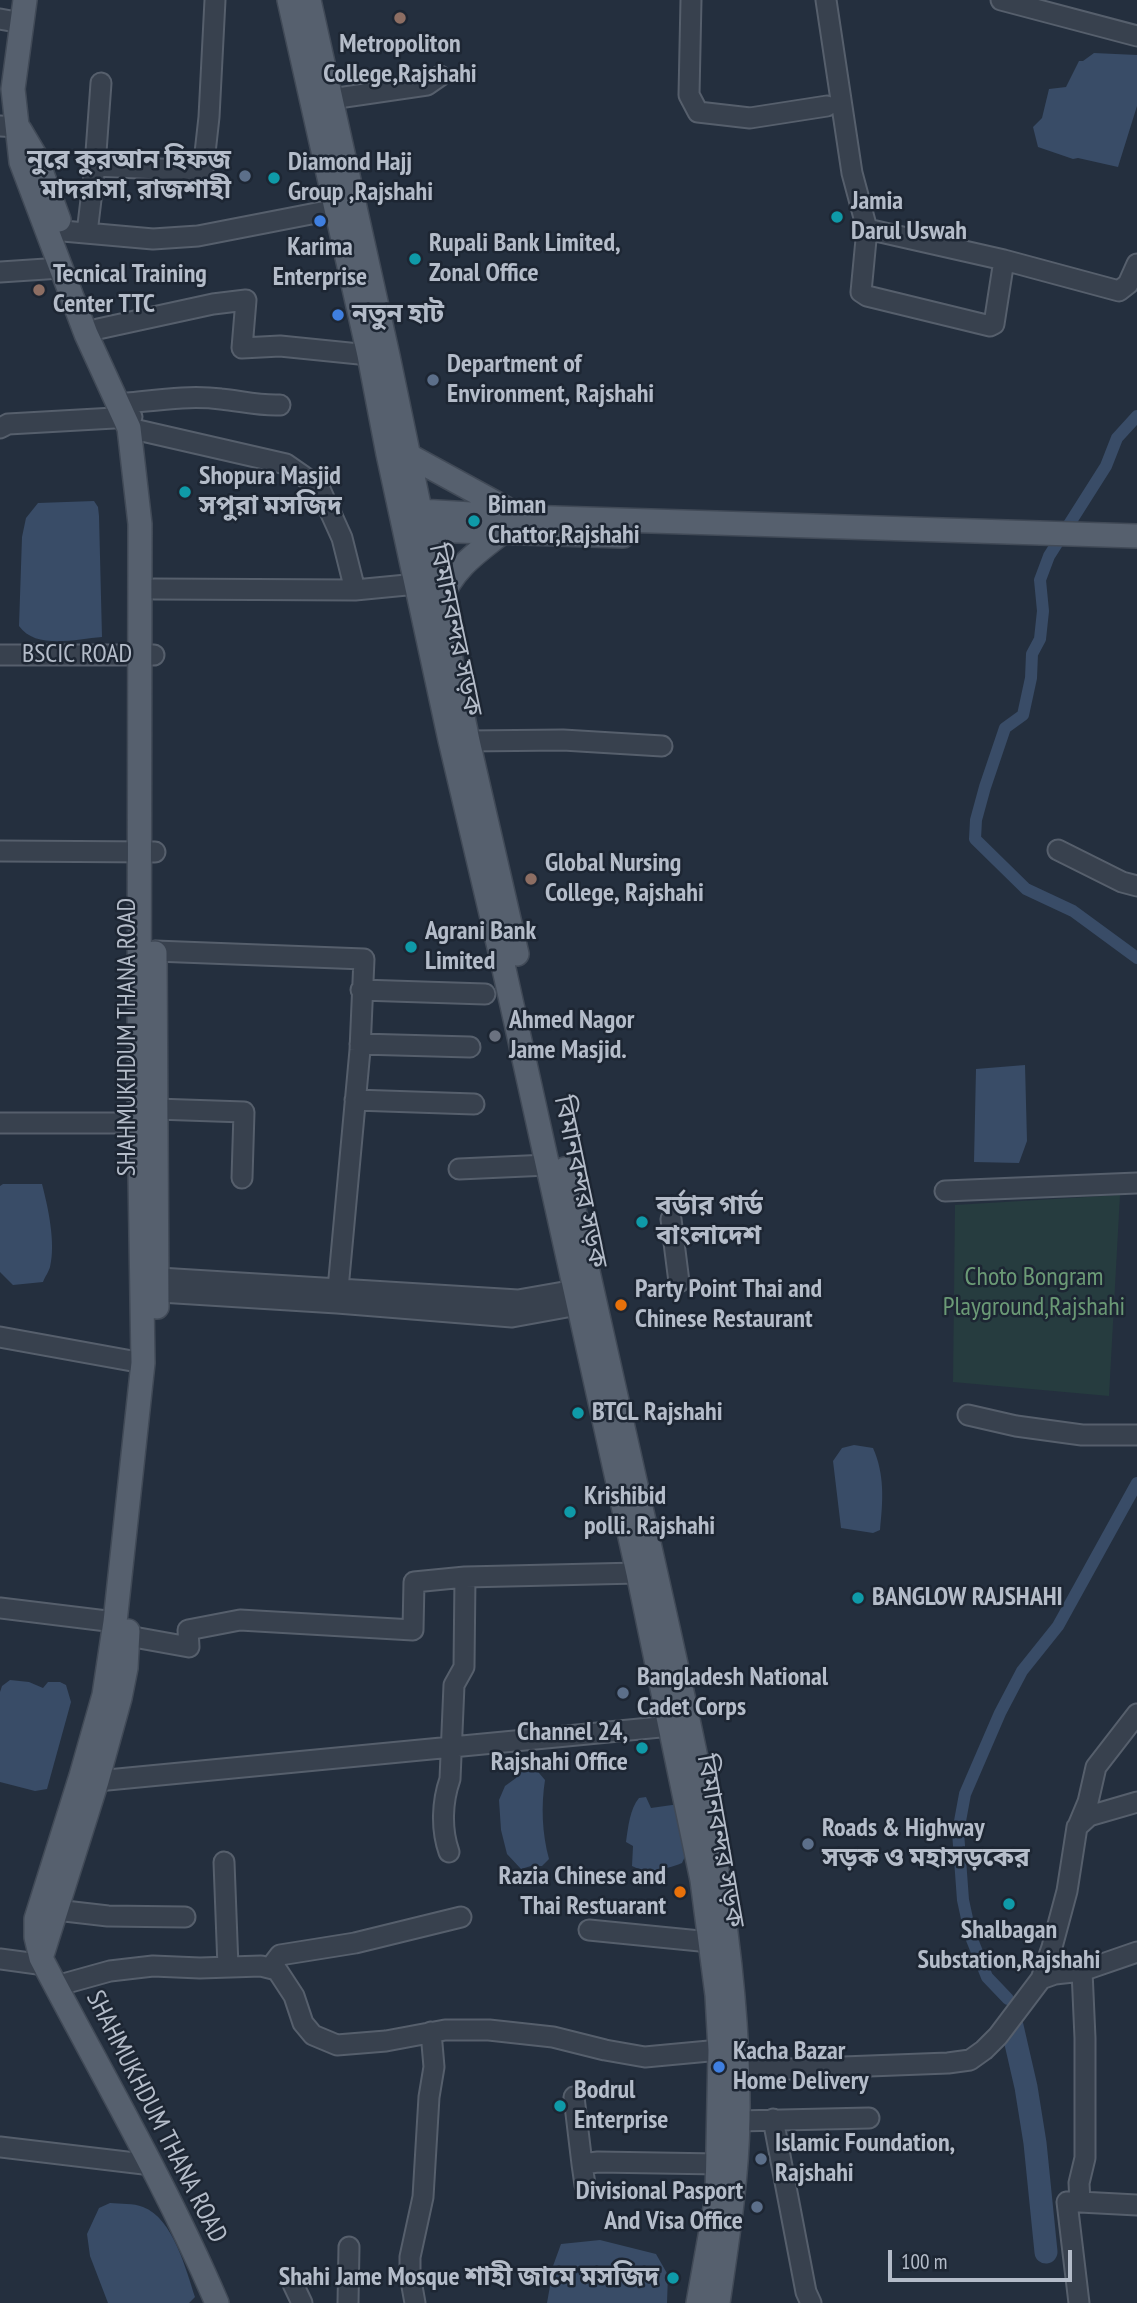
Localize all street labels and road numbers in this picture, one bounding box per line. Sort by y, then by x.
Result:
street label: বিমানবন্দর সড়ক [422,541,488,719]
street label: BSCIC ROAD [22,639,132,671]
street label: SHAHMUKHDUM THANA ROAD [112,898,144,1176]
street label: বিমানবন্দর সড়ক [547,1093,613,1271]
street label: বিমানবন্দর সড়ক [689,1752,751,1930]
street label: SHAHMUKHDUM THANA ROAD [79,1986,233,2248]

